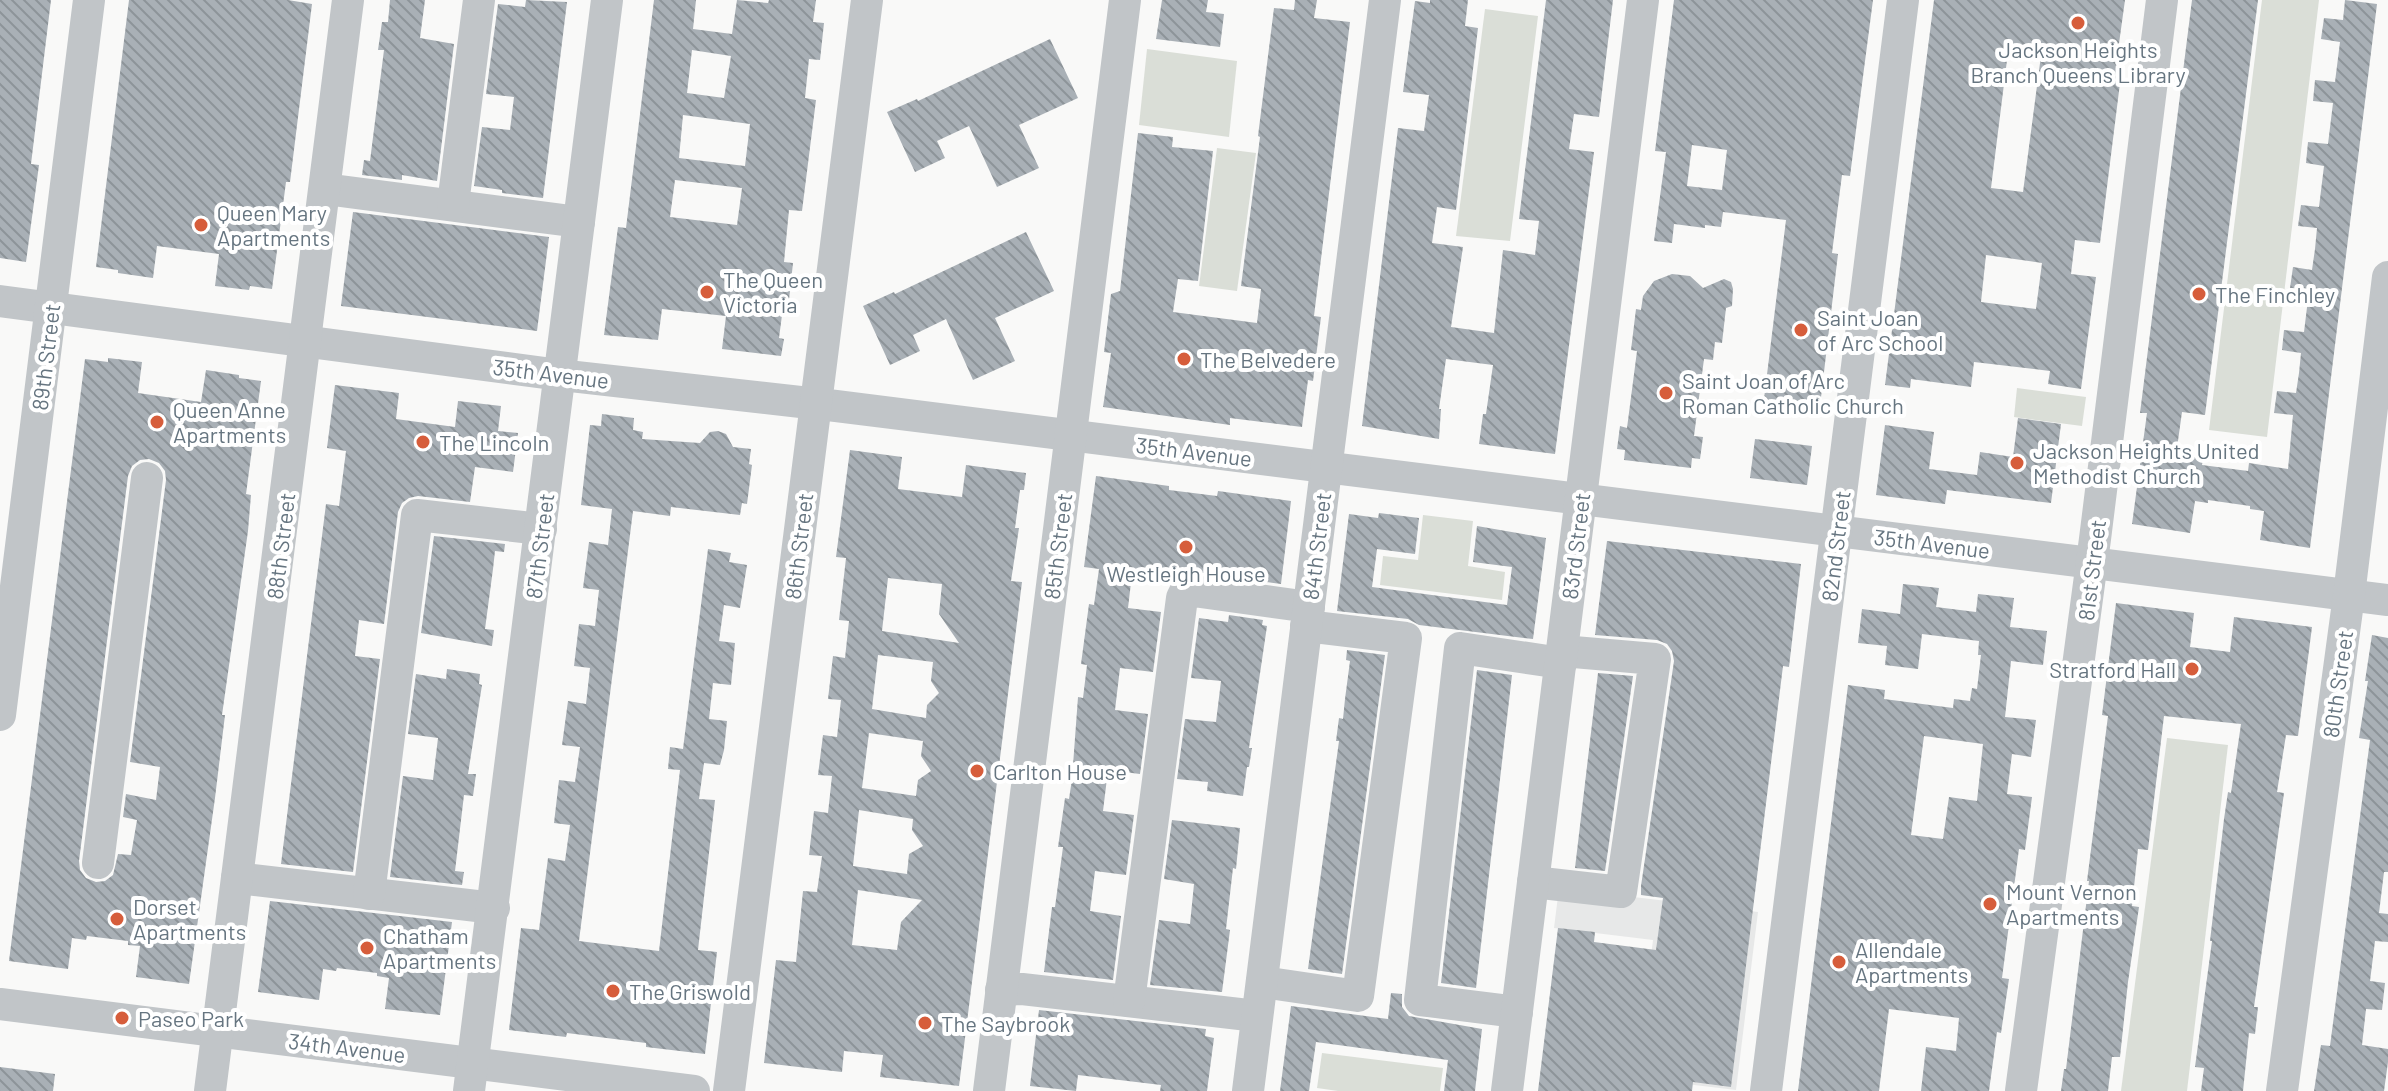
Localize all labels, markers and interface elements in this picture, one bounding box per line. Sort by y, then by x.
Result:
marker: Jackson Heights Branch Queens Library [2069,14,2087,32]
place label: Jackson Heights Branch Queens Library [1970,36,2186,87]
place label: Queen Mary Apartments [217,199,330,250]
marker: Queen Mary Apartments [192,216,210,234]
place label: The Queen Victoria [723,266,823,317]
place label: The Finchley [2215,281,2335,307]
marker: The Queen Victoria [698,283,716,301]
marker: The Finchley [2190,285,2208,303]
street label: 89th Street [26,302,64,412]
place label: Saint Joan of Arc School [1817,304,1943,355]
marker: Saint Joan of Arc School [1792,321,1810,339]
place label: The Belvedere [1200,346,1336,372]
marker: The Belvedere [1175,350,1193,368]
street label: 35th Avenue [491,353,611,393]
place label: Saint Joan of Arc Roman Catholic Church [1682,367,1904,418]
marker: Saint Joan of Arc Roman Catholic Church [1657,384,1675,402]
place label: Queen Anne Apartments [173,396,286,447]
marker: Queen Anne Apartments [148,413,166,431]
place label: The Lincoln [439,429,549,455]
street label: 35th Avenue [1134,431,1254,471]
marker: The Lincoln [414,433,432,451]
place label: Jackson Heights United Methodist Church [2033,437,2260,488]
marker: Jackson Heights United Methodist Church [2008,454,2026,472]
street label: 82nd Street [1815,489,1855,603]
street label: 88th Street [261,491,299,601]
street label: 86th Street [779,491,817,601]
street label: 85th Street [1038,491,1076,601]
street label: 84th Street [1297,491,1335,601]
street label: 83rd Street [1556,491,1594,601]
street label: 87th Street [520,492,558,600]
street label: 81st Street [2072,518,2110,622]
street label: 35th Avenue [1872,523,1992,563]
marker: Westleigh House [1177,538,1195,556]
place label: Westleigh House [1106,560,1266,586]
street label: 80th Street [2317,629,2357,739]
place label: Stratford Hall [2049,656,2176,682]
marker: Stratford Hall [2183,660,2201,678]
place label: Carlton House [993,758,1127,784]
marker: Carlton House [968,762,986,780]
place label: Mount Vernon Apartments [2006,878,2137,929]
place label: Dorset Apartments [133,893,246,944]
marker: Mount Vernon Apartments [1981,895,1999,913]
marker: Dorset Apartments [108,910,126,928]
place label: Chatham Apartments [383,922,496,973]
place label: Allendale Apartments [1855,936,1968,987]
marker: Chatham Apartments [358,939,376,957]
marker: Allendale Apartments [1830,953,1848,971]
place label: The Griswold [629,978,751,1004]
marker: The Griswold [604,982,622,1000]
place label: Paseo Park [138,1005,244,1031]
marker: Paseo Park [113,1009,131,1027]
place label: The Saybrook [941,1010,1070,1036]
marker: The Saybrook [916,1014,934,1032]
street label: 34th Avenue [287,1027,407,1067]

